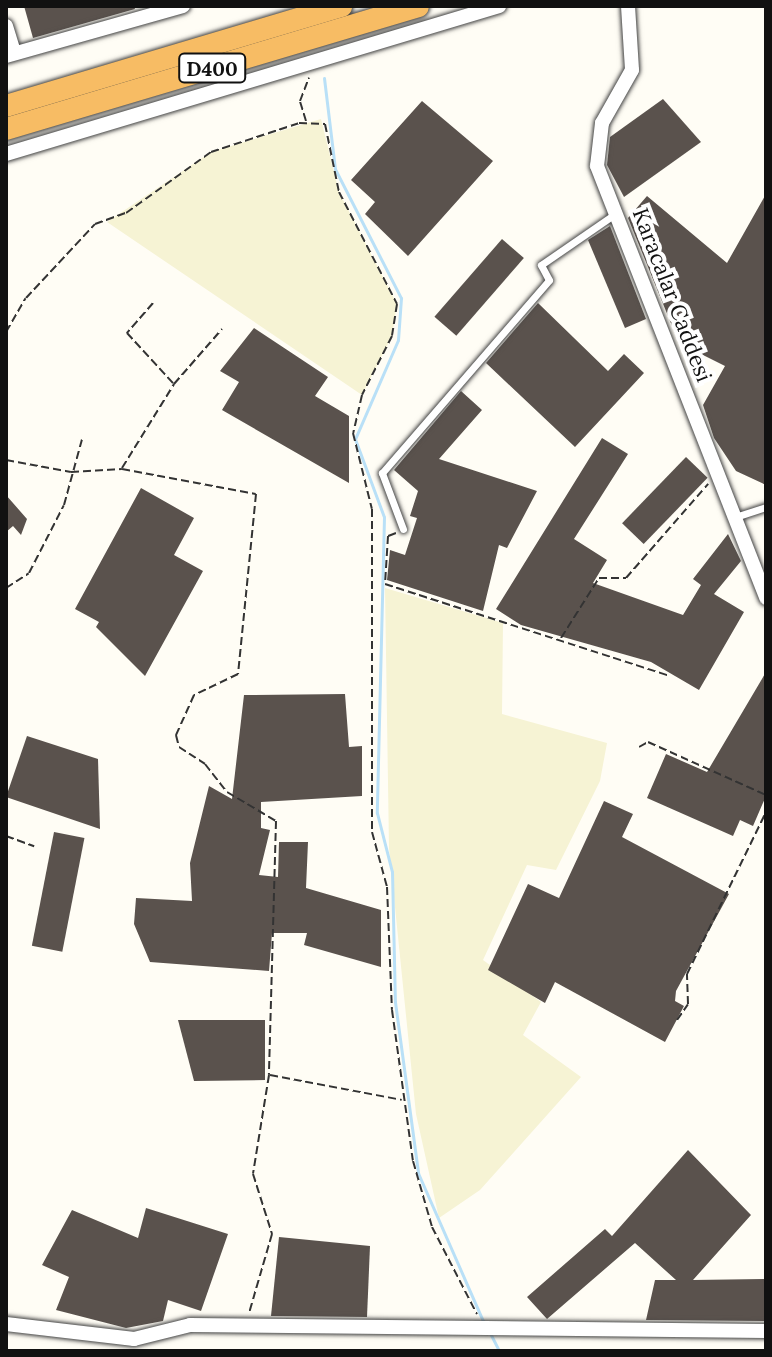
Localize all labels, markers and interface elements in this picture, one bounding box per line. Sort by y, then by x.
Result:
road number: D400 [178,52,246,84]
street label: Karacalar Caddesi [627,204,717,386]

